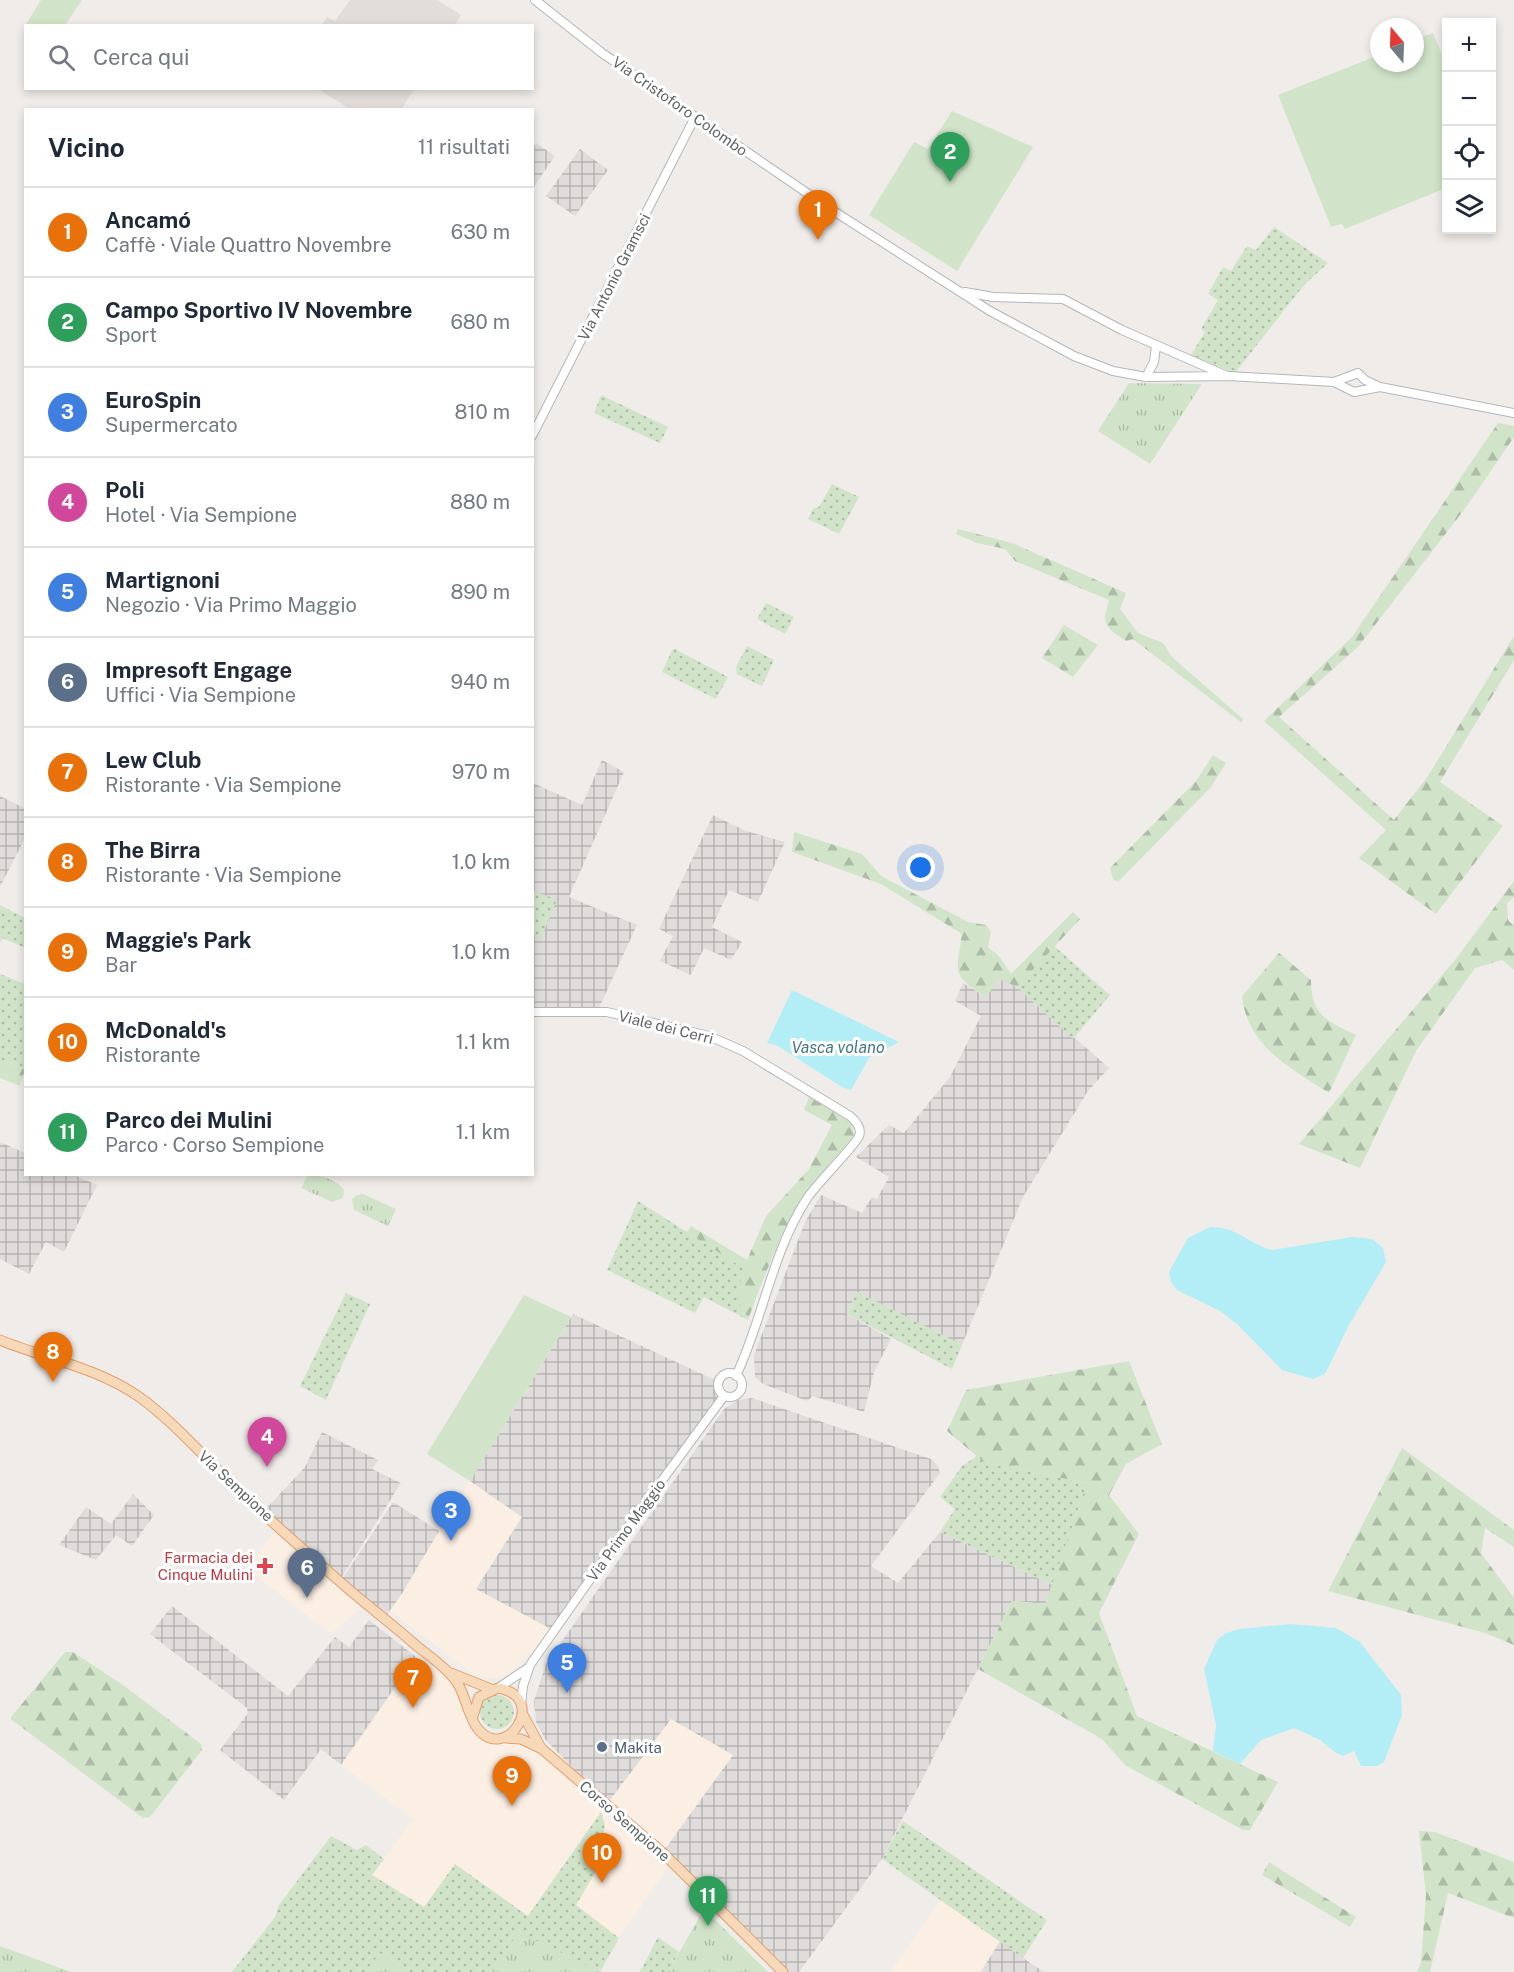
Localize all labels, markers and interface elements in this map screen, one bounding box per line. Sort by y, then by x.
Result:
north arrow [1370,18,1424,72]
map controls [1442,18,1496,234]
button: + [1442,18,1496,72]
search box [24,24,534,90]
icon: search [45,41,78,74]
text: Cerca qui [93,44,190,70]
street label: Via Cristoforo Colombo [609,53,751,159]
button: − [1442,72,1496,126]
button: locate [1442,126,1496,180]
text: Vicino [48,132,125,163]
pin: 2 [930,132,970,182]
text: 11 risultati [418,135,510,159]
button: layers [1442,180,1496,234]
pin: 1 [798,190,838,240]
text: Ancamó [105,207,191,233]
street label: Via Antonio Gramsci [575,211,653,343]
text: 1 [63,220,72,244]
text: 630 m [451,220,510,244]
text: Caffè · Viale Quattro Novembre [105,233,392,257]
text: Campo Sportivo IV Novembre [105,297,413,323]
text: 2 [61,310,74,334]
text: 680 m [450,310,510,334]
text: Sport [105,323,157,347]
text: EuroSpin [105,387,201,413]
text: 3 [61,400,74,424]
text: 810 m [455,400,510,424]
text: Supermercato [105,413,238,437]
text: Poli [105,477,145,503]
text: 4 [61,490,74,514]
text: 880 m [450,490,510,514]
text: Hotel · Via Sempione [105,503,297,527]
text: Martignoni [105,567,220,593]
text: 5 [61,580,74,604]
text: 890 m [450,580,510,604]
text: Negozio · Via Primo Maggio [105,593,357,617]
text: Impresoft Engage [105,657,292,683]
text: 6 [61,670,74,694]
text: 940 m [451,670,510,694]
text: Uffici · Via Sempione [105,683,296,707]
text: Lew Club [105,747,201,773]
text: 7 [61,760,74,784]
text: 970 m [452,760,510,784]
text: Ristorante · Via Sempione [105,773,342,797]
text: The Birra [105,837,201,863]
text: 8 [61,850,74,874]
text: 1.0 km [452,850,510,874]
your location [906,853,935,882]
text: Ristorante · Via Sempione [105,863,342,887]
text: Maggie's Park [105,927,251,953]
text: 9 [61,940,74,964]
text: 1.0 km [452,940,510,964]
text: Bar [105,953,137,977]
street label: Viale dei Cerri [617,1007,715,1047]
text: McDonald's [105,1017,226,1043]
text: 10 [57,1030,78,1054]
text: 1.1 km [456,1030,510,1054]
water label: Vasca volano [791,1038,885,1057]
text: Ristorante [105,1043,201,1067]
text: Parco dei Mulini [105,1107,272,1133]
text: 11 [59,1120,76,1144]
text: 1.1 km [456,1120,510,1144]
text: Parco · Corso Sempione [105,1133,324,1157]
pin: 8 [34,1332,72,1382]
pin: 4 [248,1418,286,1467]
street label: Via Sempione [195,1447,277,1525]
street label: Via Primo Maggio [583,1476,669,1584]
pin: 3 [432,1492,470,1541]
pin: 6 [288,1548,326,1598]
place label: Farmacia dei Cinque Mulini [158,1549,253,1583]
marker: Farmacia dei Cinque Mulini [258,1559,272,1573]
pin: 5 [548,1644,586,1693]
pin: 7 [394,1658,432,1708]
place label: Makita [614,1739,662,1756]
marker: Makita [595,1740,609,1754]
pin: 9 [492,1756,532,1806]
street label: Corso Sempione [576,1777,674,1865]
pin: 10 [582,1834,622,1883]
pin: 11 [688,1876,728,1926]

